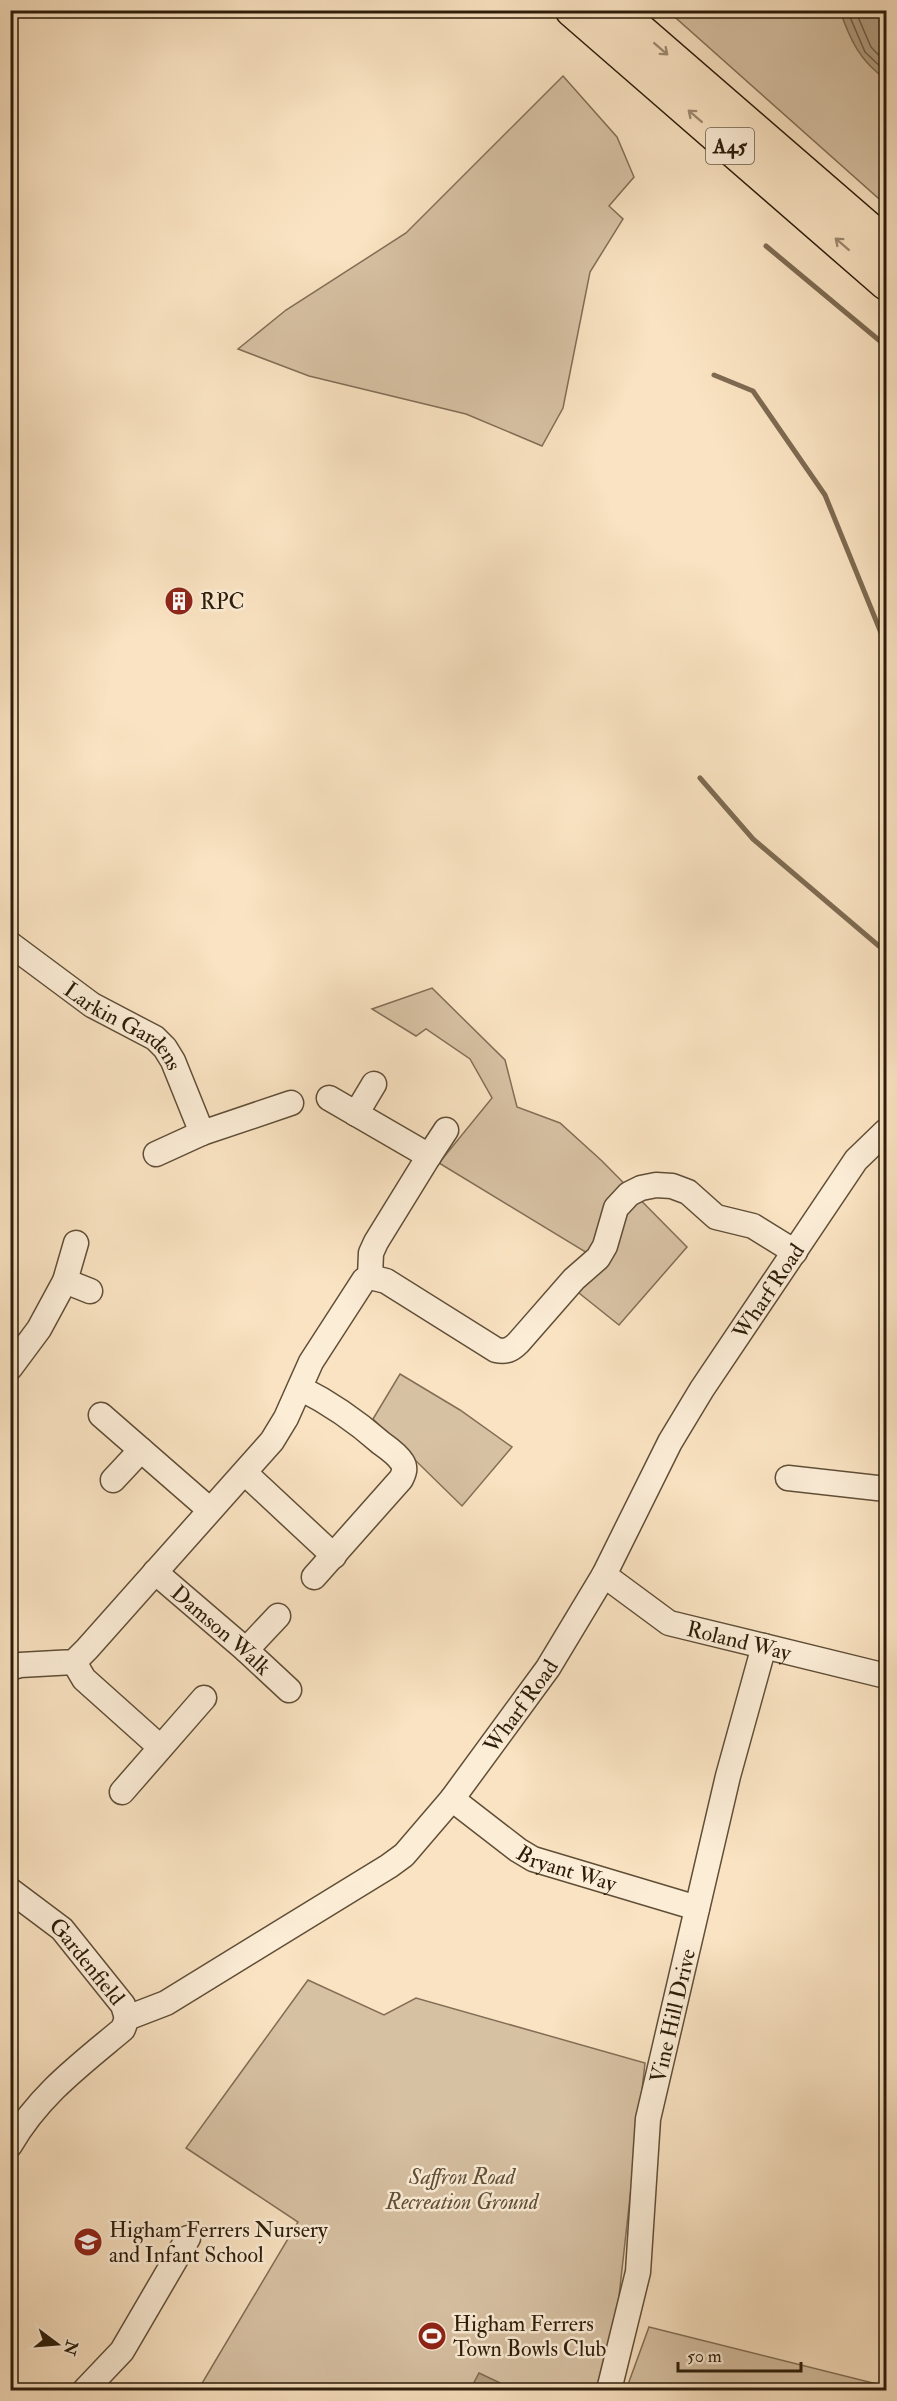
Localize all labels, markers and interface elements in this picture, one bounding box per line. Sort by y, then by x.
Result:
one-way arrow [653,42,669,55]
one-way arrow [688,109,703,123]
road number: A45 [706,128,754,164]
one-way arrow [835,237,850,251]
building icon: RPC [163,585,195,617]
place label: RPC [200,588,245,616]
street label: Larkin Gardens [58,976,188,1074]
street label: Wharf Road [726,1238,811,1345]
street label: Damson Walk [165,1579,277,1682]
street label: Roland Way [684,1615,794,1667]
street label: Wharf Road [477,1655,565,1760]
street label: Bryant Way [511,1839,620,1898]
street label: Gardenfield [44,1912,131,2011]
street label: Vine Hill Drive [644,1946,702,2086]
park label: Saffron Road Recreation Ground [385,2163,540,2216]
place label: Higham Ferrers Nursery and Infant School [109,2216,328,2269]
school or university icon: Higham Ferrers Nursery and Infant School [72,2226,104,2258]
place label: Higham Ferrers Town Bowls Club [453,2310,607,2363]
north arrow [27,2314,87,2374]
sports icon: Higham Ferrers Town Bowls Club [416,2320,448,2352]
scale bar [678,2335,801,2373]
text: N [59,2337,82,2358]
text: 50 m [687,2345,722,2368]

